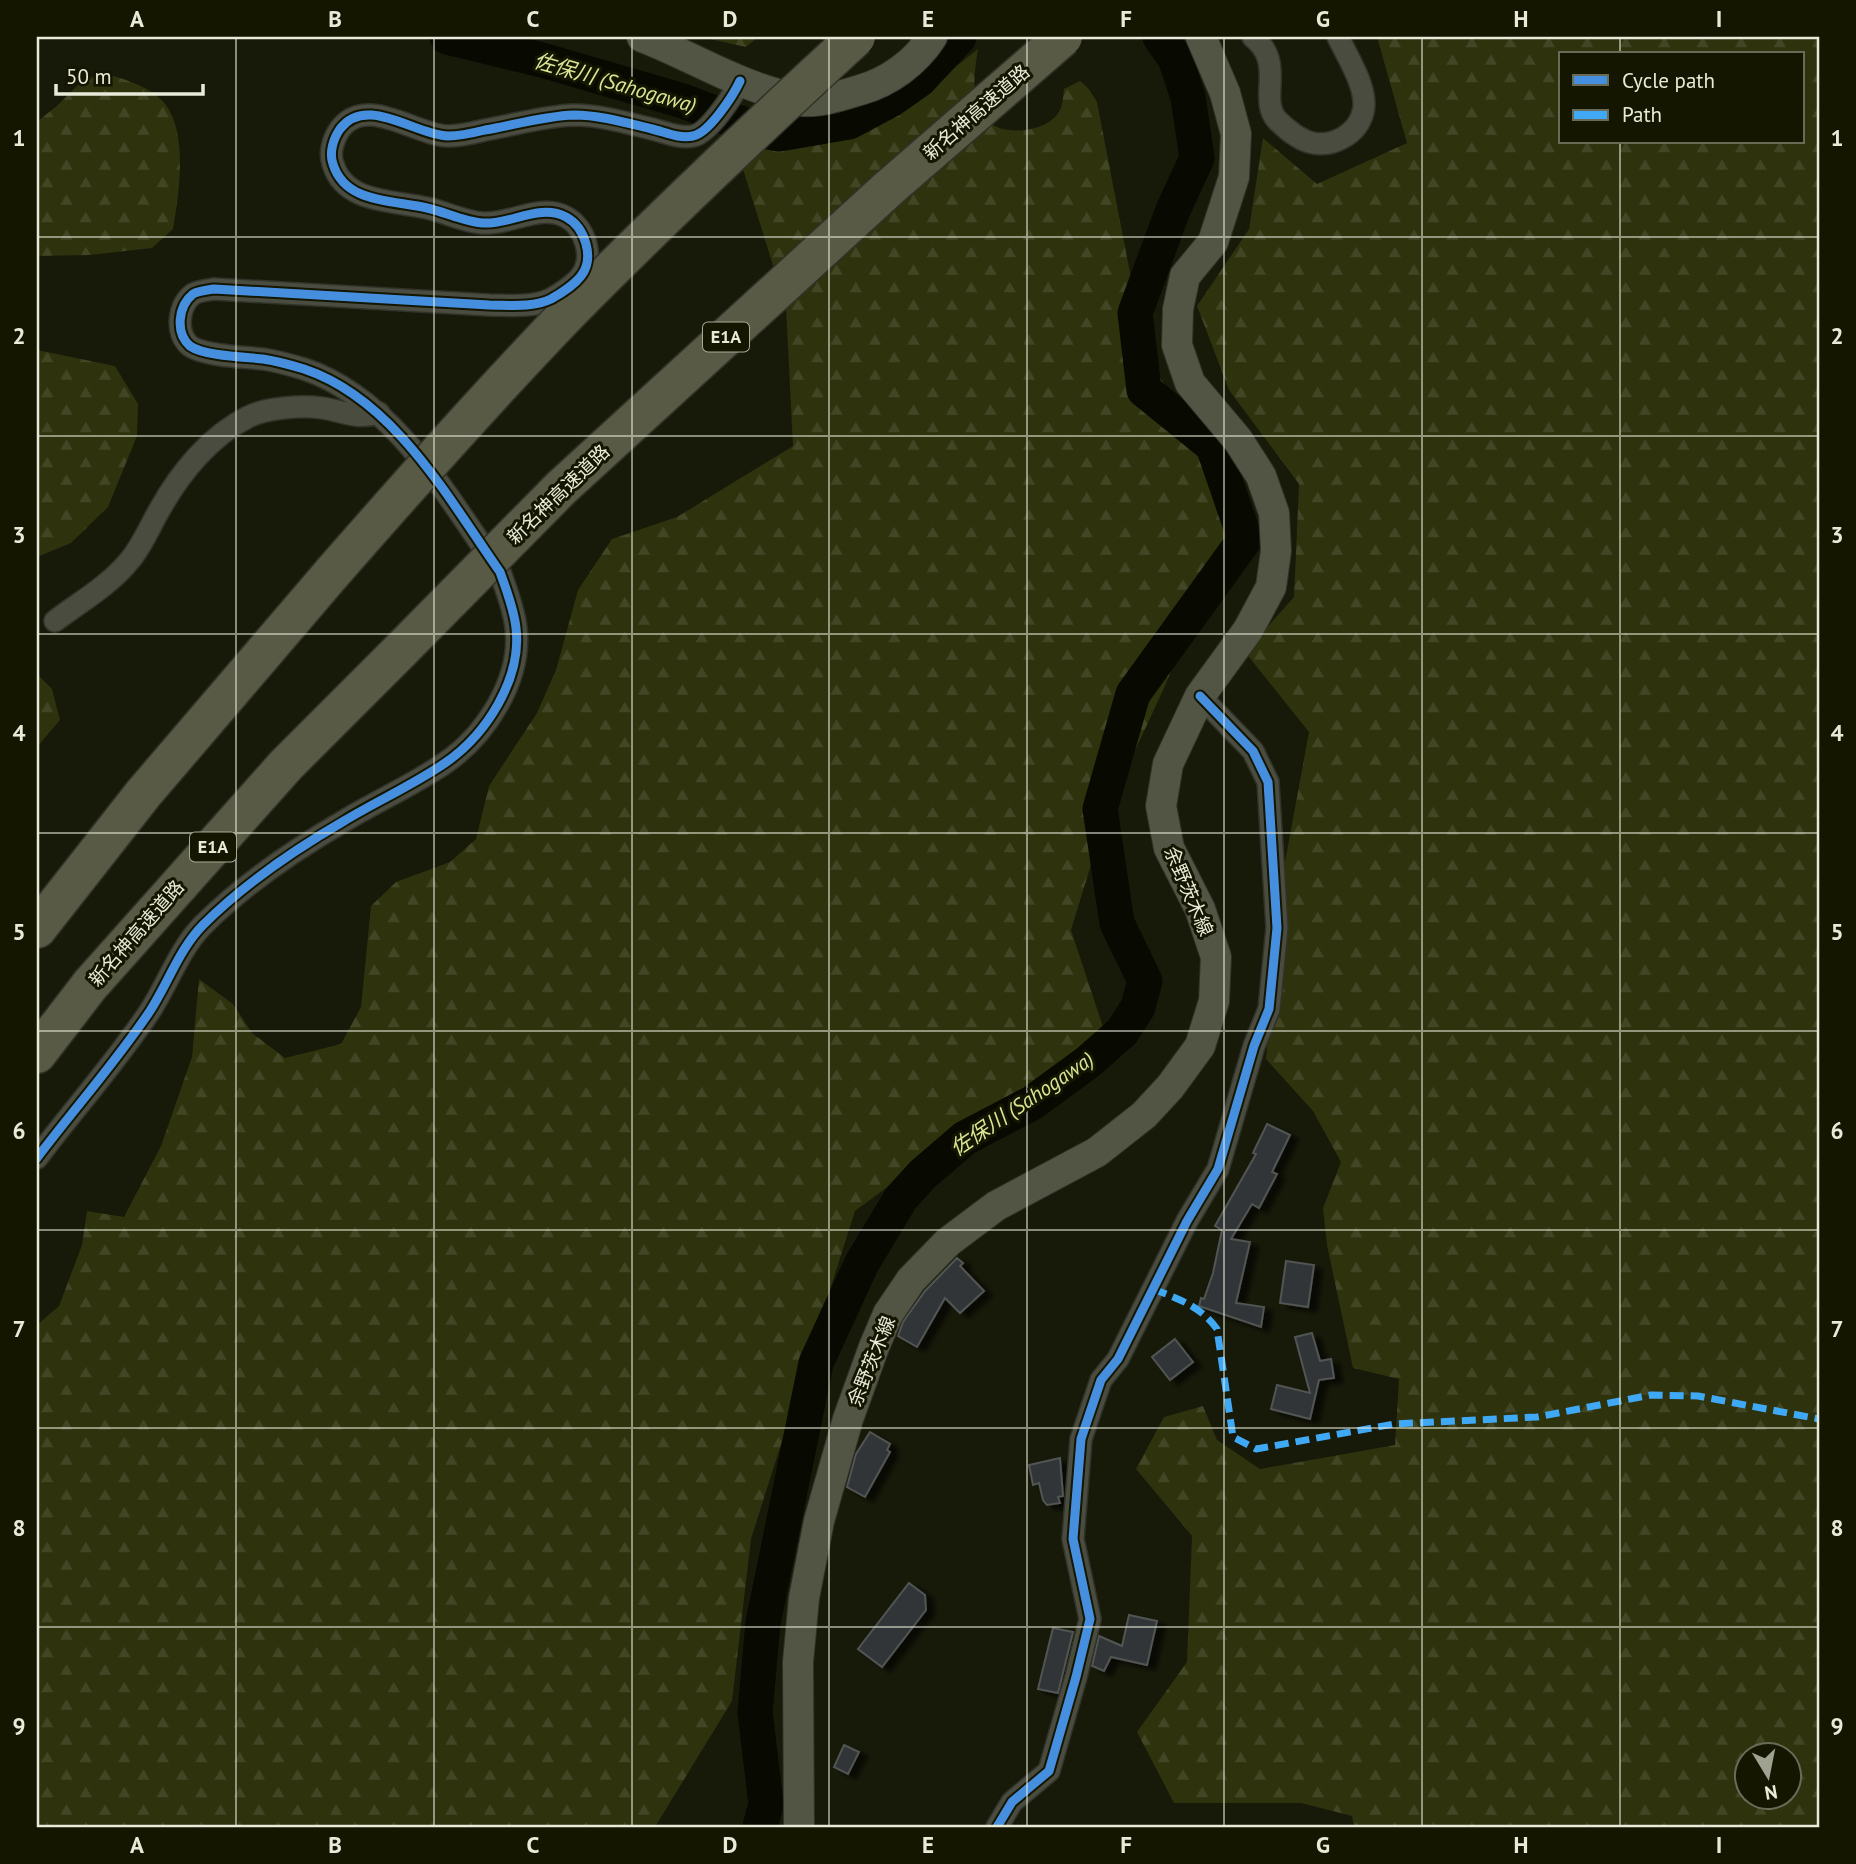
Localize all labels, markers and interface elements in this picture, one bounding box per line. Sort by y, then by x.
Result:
text: A [130,4,144,33]
text: B [328,4,342,33]
text: C [527,4,540,33]
text: D [723,4,737,33]
text: E [922,4,934,33]
text: F [1120,4,1132,33]
text: G [1316,4,1330,33]
text: H [1514,4,1528,33]
text: I [1716,4,1722,33]
water label: 佐保川 (Sahogawa) [531,46,699,119]
scale bar [56,52,203,96]
legend [1559,52,1804,144]
street label: 新名神高速道路 [918,59,1034,165]
text: 50 m [66,63,112,90]
text: Cycle path [1622,67,1715,94]
text: Path [1622,101,1662,128]
text: 1 [12,123,26,152]
text: 1 [1830,123,1844,152]
text: 2 [12,321,26,350]
text: 2 [1830,321,1844,350]
road number: E1A [703,323,749,352]
street label: 新名神高速道路 [502,439,614,549]
text: 3 [12,520,26,549]
text: 3 [1830,520,1844,549]
text: 4 [12,718,26,747]
text: 4 [1830,718,1844,747]
road number: E1A [190,832,236,862]
street label: 余野茨木線 [1159,843,1219,939]
street label: 新名神高速道路 [83,875,189,991]
text: 5 [12,917,26,946]
text: 5 [1830,917,1844,946]
water label: 佐保川 (Sahogawa) [945,1046,1099,1162]
text: 6 [12,1116,26,1145]
text: 6 [1830,1116,1844,1145]
street label: 余野茨木線 [842,1312,900,1410]
text: 7 [12,1314,26,1343]
text: 7 [1830,1314,1844,1343]
text: 8 [12,1513,26,1542]
text: 8 [1830,1513,1844,1542]
text: 9 [12,1711,26,1740]
text: 9 [1830,1711,1844,1740]
north arrow [1734,1742,1804,1812]
text: N [1763,1780,1779,1806]
text: A [130,1830,144,1859]
text: B [328,1830,342,1859]
text: C [527,1830,540,1859]
text: D [723,1830,737,1859]
text: E [922,1830,934,1859]
text: F [1120,1830,1132,1859]
text: G [1316,1830,1330,1859]
text: H [1514,1830,1528,1859]
text: I [1716,1830,1722,1859]

